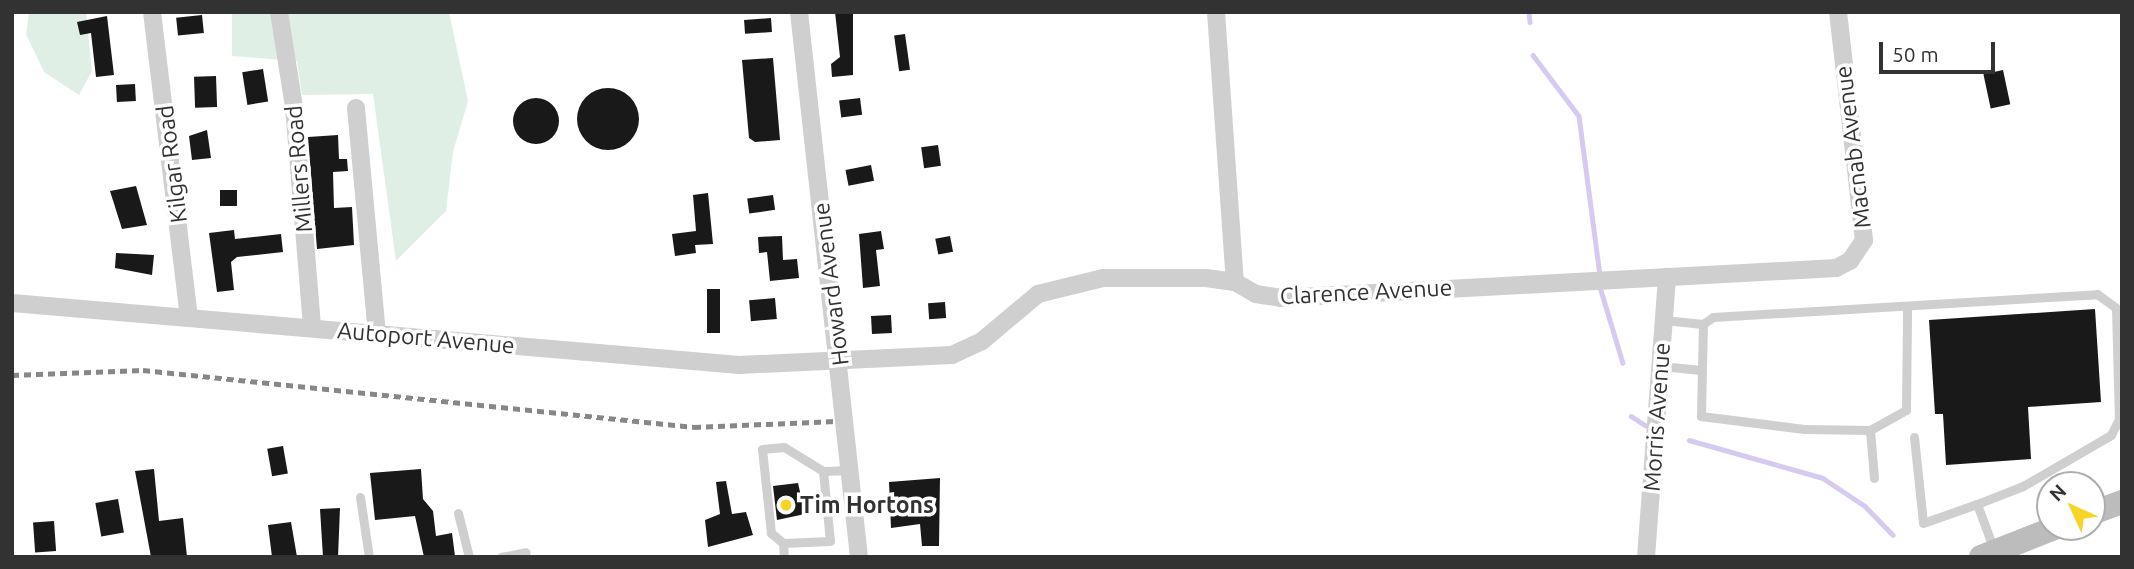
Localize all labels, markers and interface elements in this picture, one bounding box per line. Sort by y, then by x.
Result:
scale bar [1882,28,1997,72]
text: 50 m [1892,42,1939,66]
street label: Macnab Avenue [1829,64,1877,230]
street label: Kilgar Road [151,104,193,224]
street label: Millers Road [280,104,318,234]
street label: Howard Avenue [807,201,855,367]
street label: Clarence Avenue [1279,274,1453,310]
street label: Autoport Avenue [336,316,516,360]
street label: Morris Avenue [1638,342,1676,492]
north arrow [2036,471,2106,541]
text: N [2045,480,2070,505]
place label: Tim Hortons [800,491,934,519]
marker: Tim Hortons [778,497,794,513]

